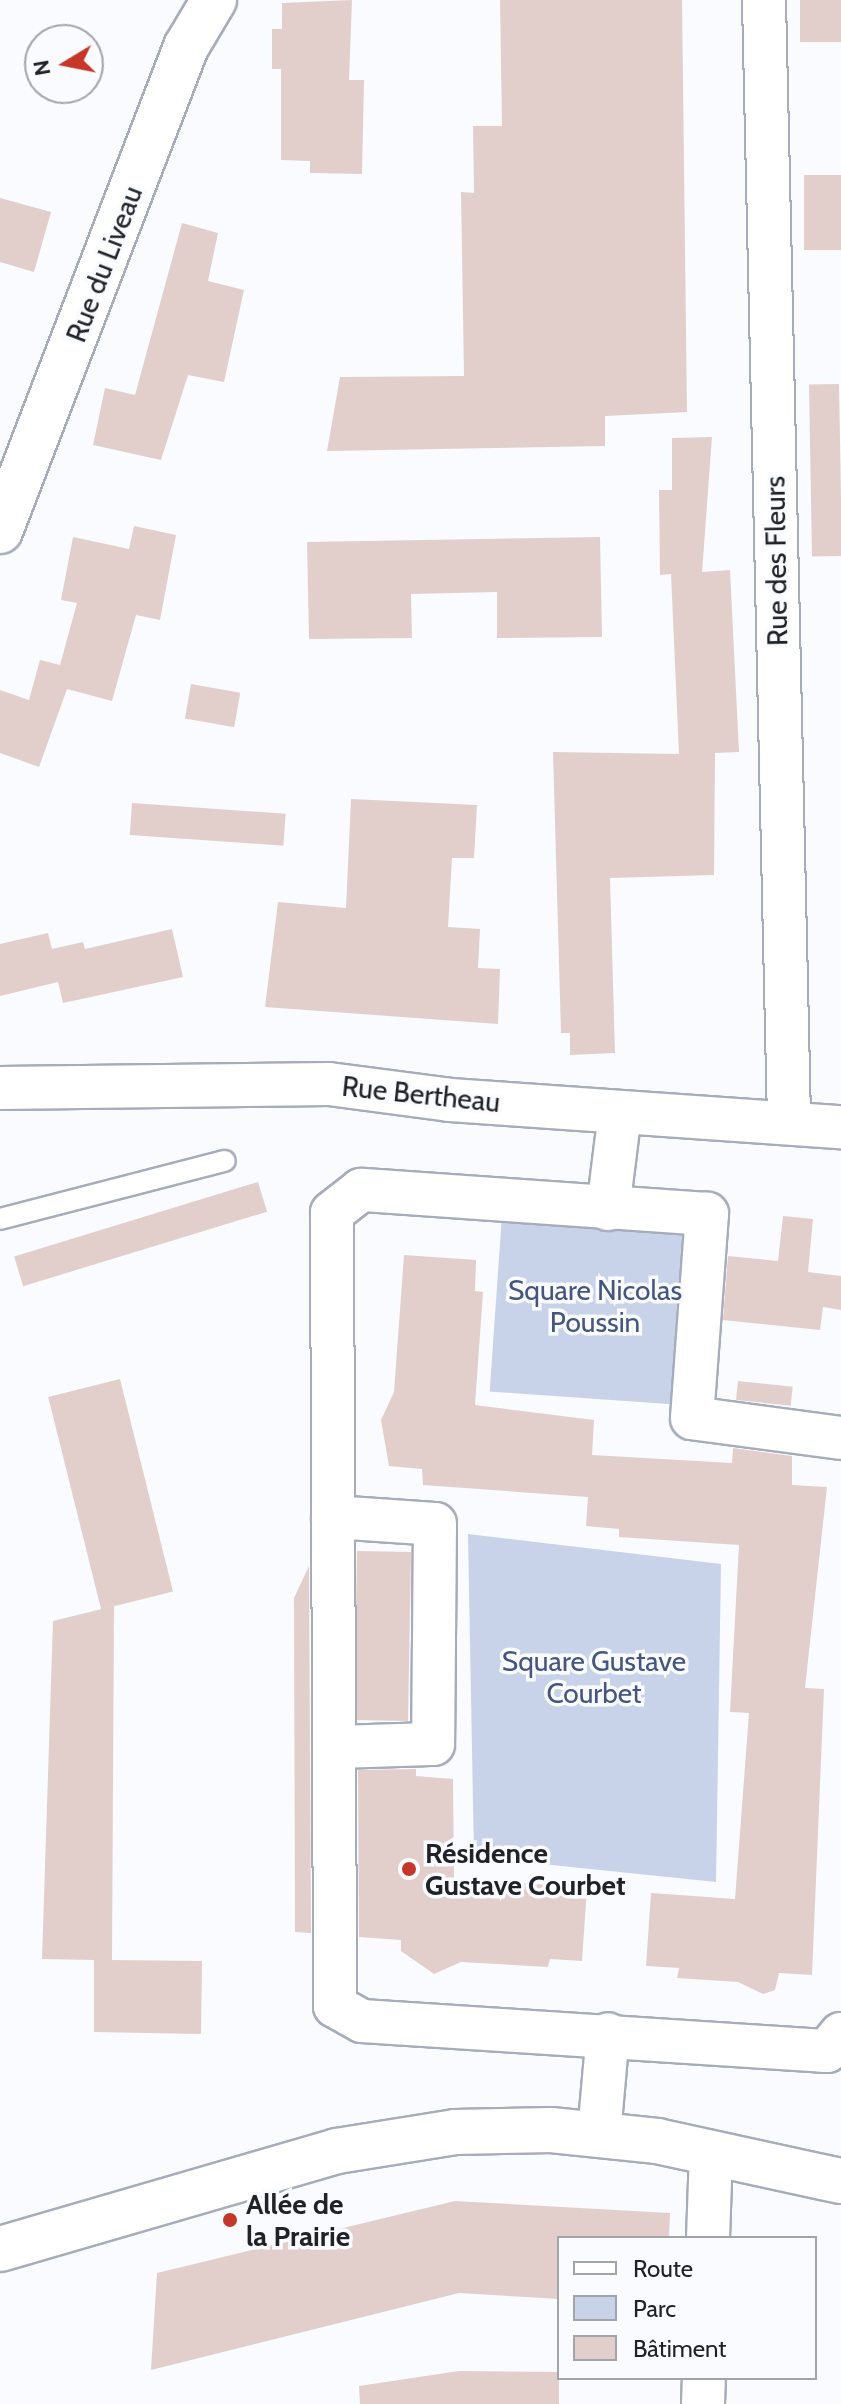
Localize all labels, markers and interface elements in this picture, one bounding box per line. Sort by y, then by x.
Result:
north arrow [24,24,104,104]
text: N [27,58,56,78]
street label: Rue du Liveau [59,181,149,347]
street label: Rue des Fleurs [758,476,794,646]
street label: Rue Bertheau [340,1069,502,1119]
park label: Square Nicolas Poussin [508,1273,682,1339]
park label: Square Gustave Courbet [502,1644,686,1710]
place label: Résidence Gustave Courbet [425,1836,626,1902]
marker: Résidence Gustave Courbet [400,1860,418,1878]
place label: Allée de la Prairie [246,2187,350,2253]
marker: Allée de la Prairie [221,2211,239,2229]
legend [557,2236,817,2380]
text: Route [633,2254,693,2283]
text: Parc [633,2294,676,2323]
text: Bâtiment [633,2334,726,2363]

